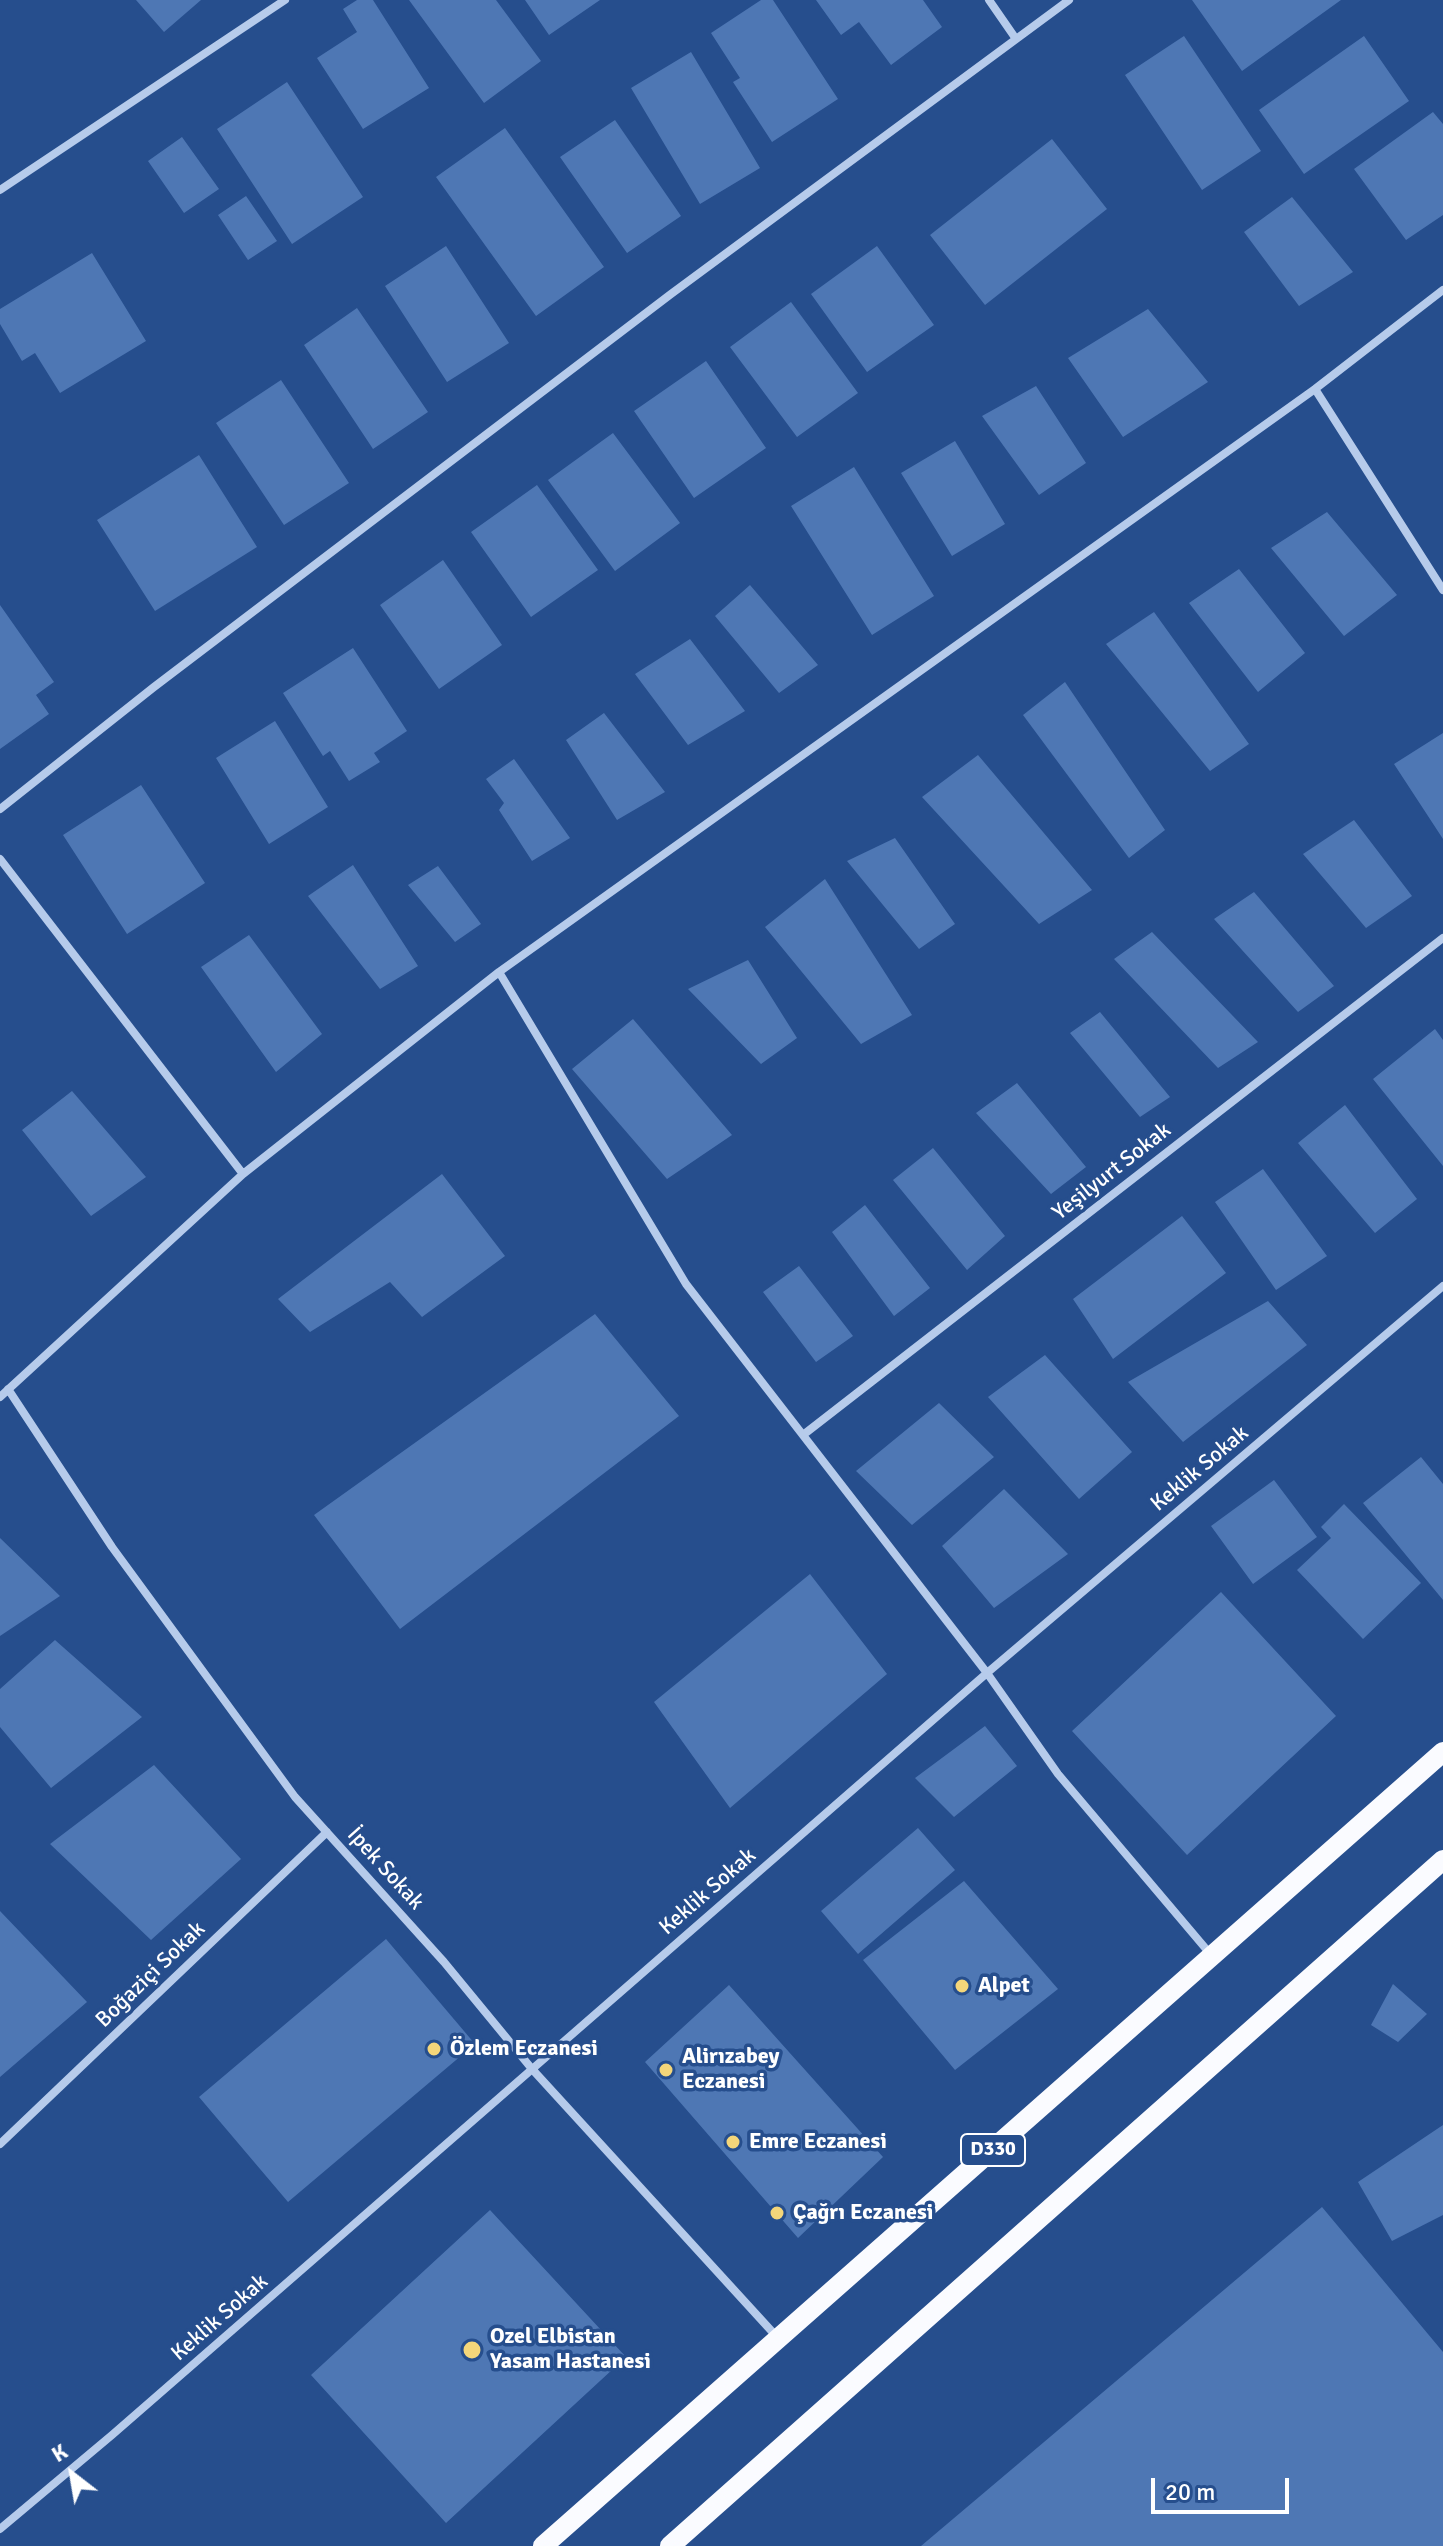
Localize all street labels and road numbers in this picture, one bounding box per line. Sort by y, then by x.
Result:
street label: Yeşilyurt Sokak [1048,1118,1176,1226]
street label: Keklik Sokak [1146,1420,1254,1518]
street label: İpek Sokak [341,1822,429,1916]
street label: Keklik Sokak [654,1843,762,1941]
street label: Boğaziçi Sokak [91,1916,211,2034]
road number: D330 [961,2134,1025,2166]
street label: Keklik Sokak [166,2269,274,2367]

